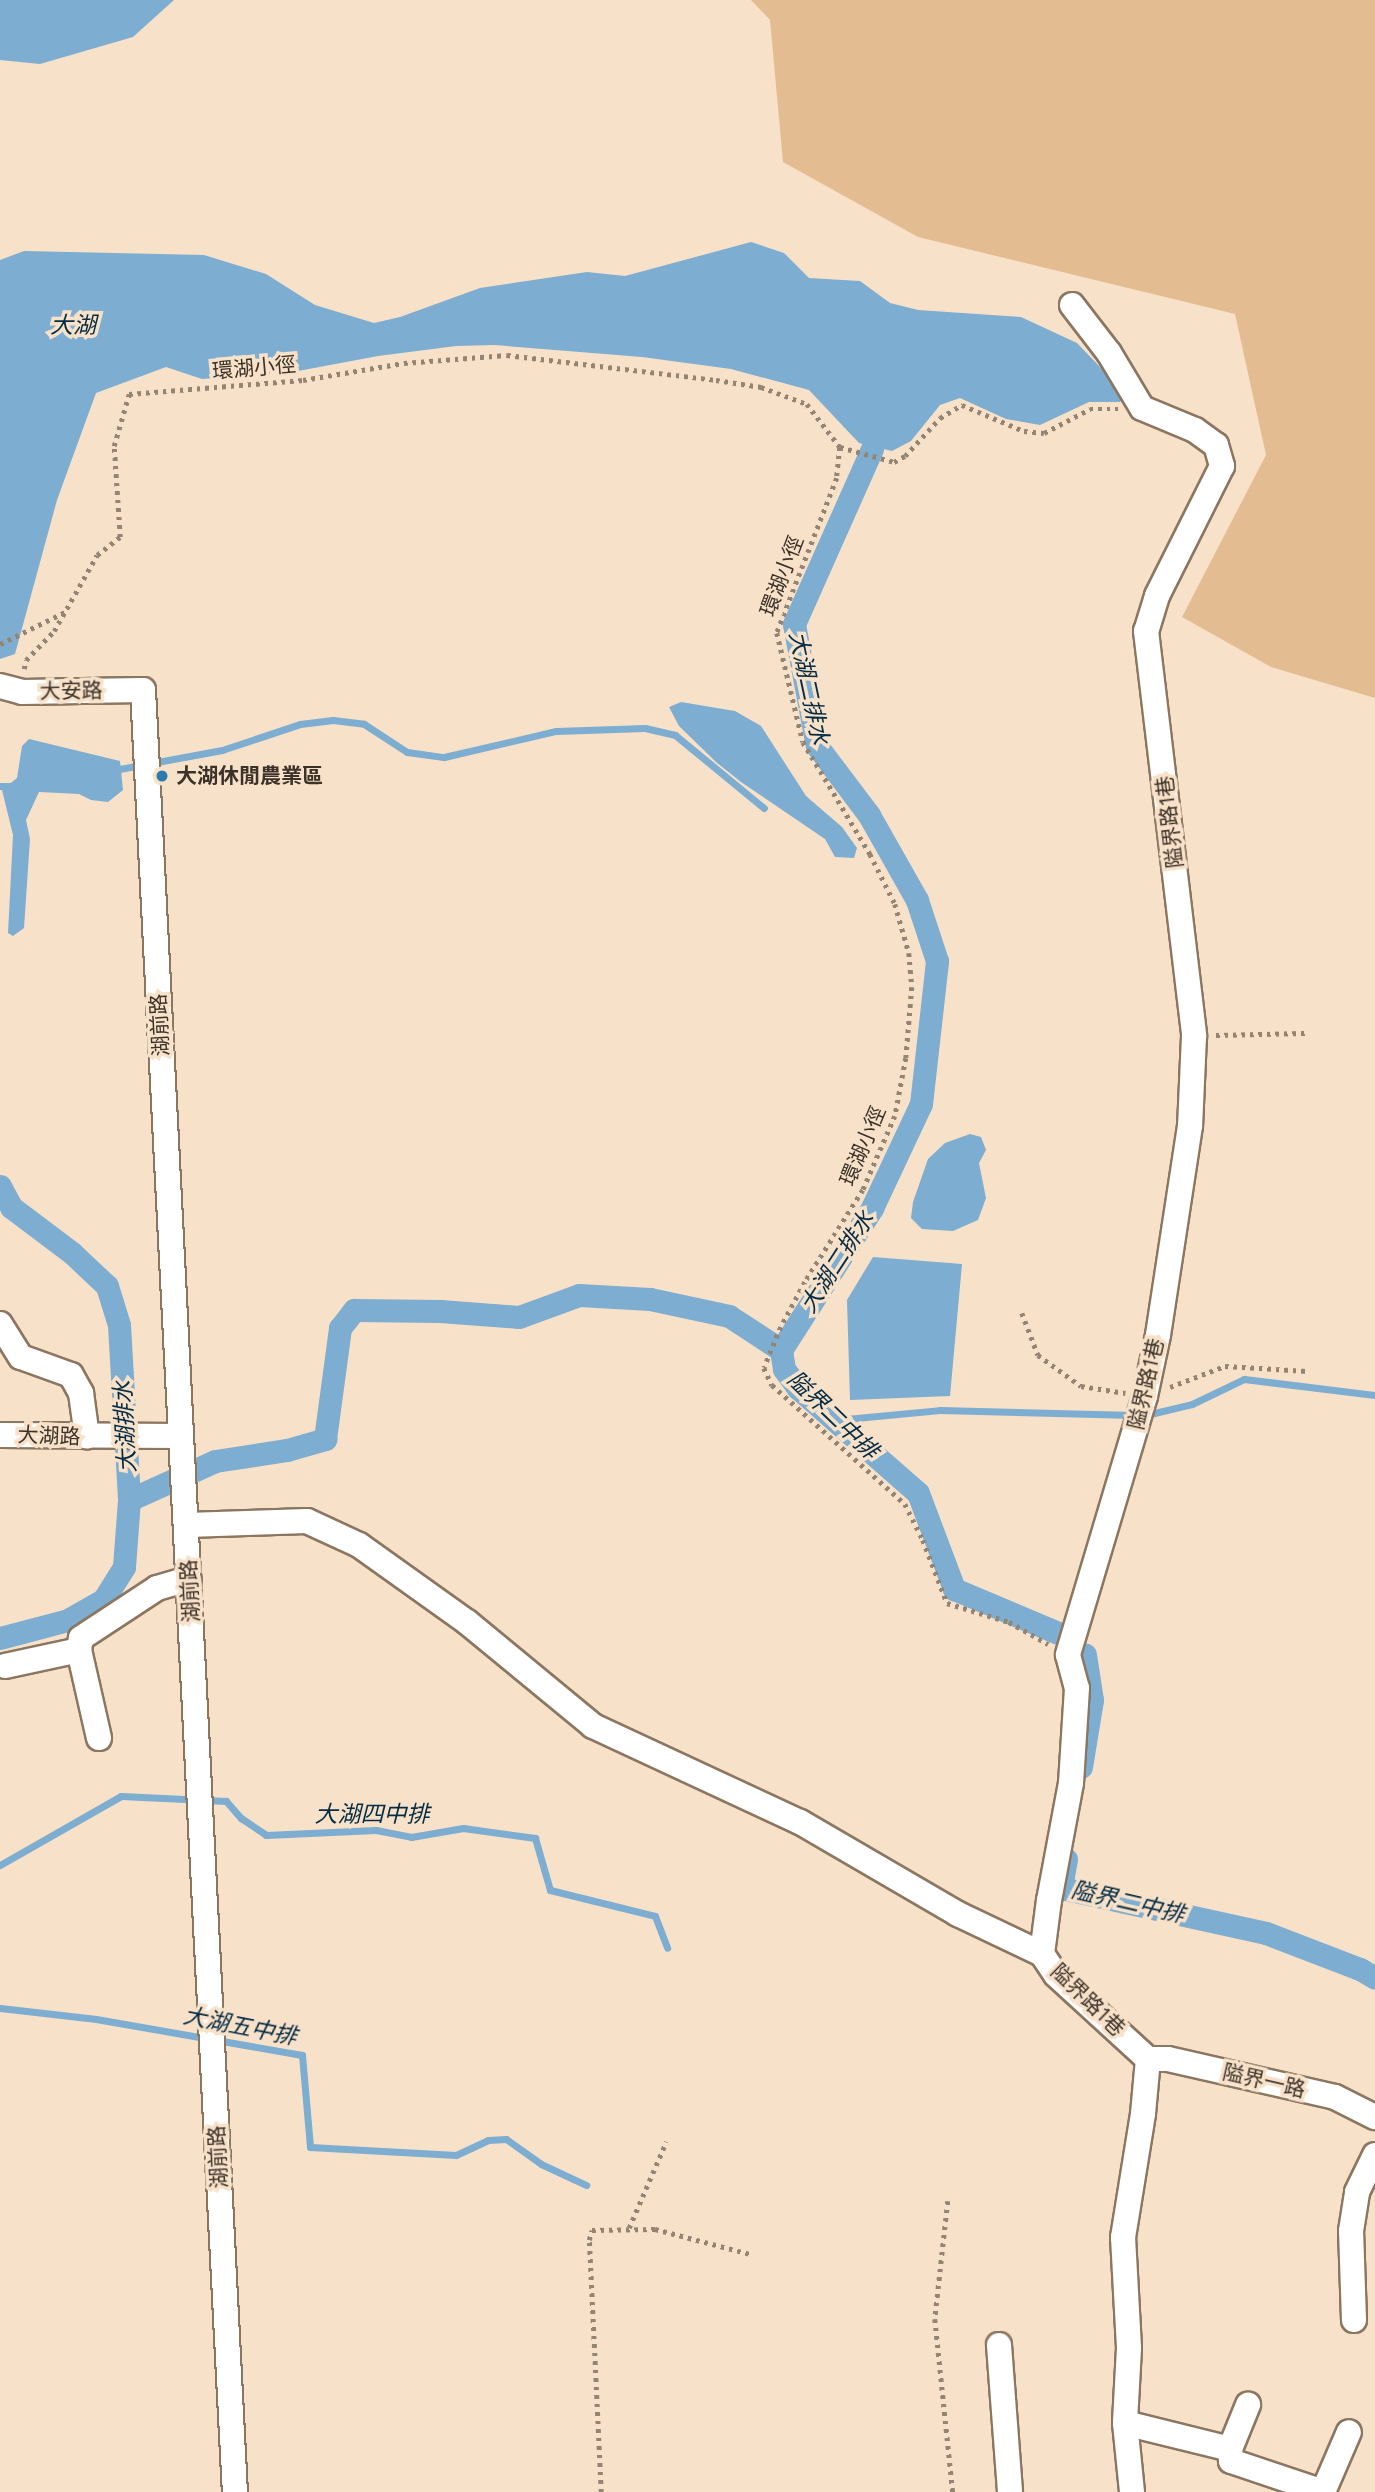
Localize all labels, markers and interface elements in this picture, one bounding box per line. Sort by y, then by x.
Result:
water label: 大湖 [50,311,96,339]
street label: 環湖小徑 [211,352,297,384]
street label: 環湖小徑 [755,532,809,620]
water label: 大湖二排水 [784,629,834,747]
street label: 大安路 [39,678,103,704]
place label: 大湖休閒農業區 [176,763,323,789]
marker: 大湖休閒農業區 [154,768,170,784]
street label: 隘界路1巷 [1152,774,1188,870]
street label: 湖前路 [146,993,174,1057]
street label: 環湖小徑 [835,1102,891,1190]
water label: 大湖二排水 [794,1206,880,1318]
street label: 隘界路1巷 [1123,1336,1169,1432]
water label: 隘界二中排 [782,1365,884,1465]
water label: 大湖排水 [109,1380,141,1474]
street label: 大湖路 [17,1422,81,1450]
street label: 湖前路 [176,1559,204,1623]
water label: 大湖四中排 [315,1800,429,1828]
water label: 隘界二中排 [1069,1876,1187,1928]
street label: 隘界路1巷 [1046,1959,1130,2041]
water label: 大湖五中排 [181,2001,299,2051]
street label: 隘界一路 [1220,2059,1308,2103]
street label: 湖前路 [204,2125,232,2189]

